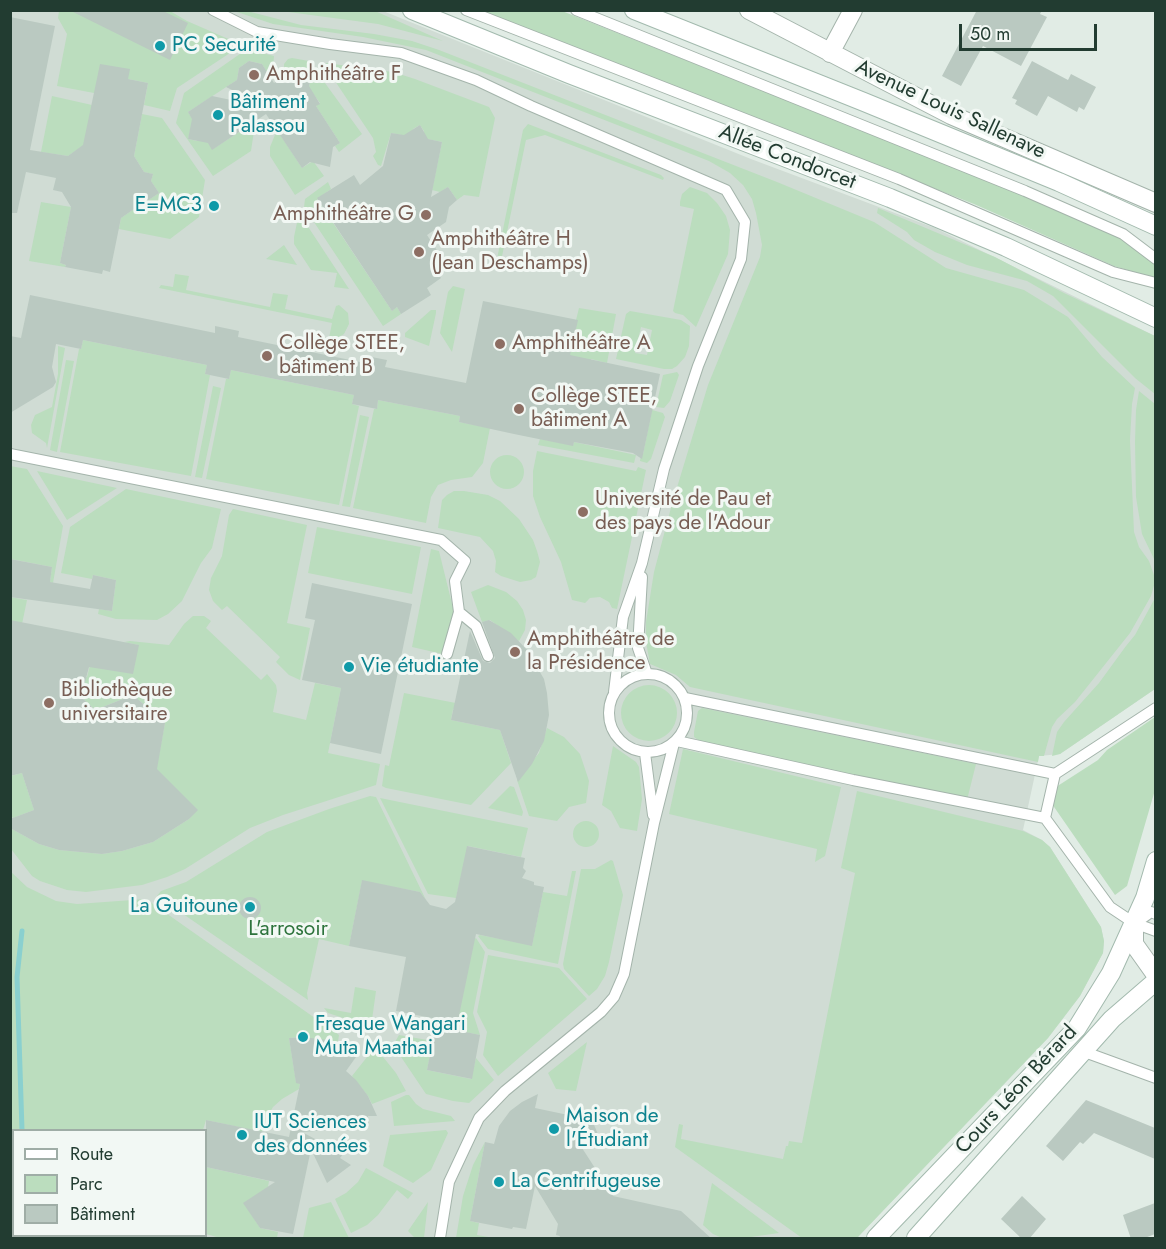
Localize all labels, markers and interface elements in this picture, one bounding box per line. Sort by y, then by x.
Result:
scale bar [962,12,1100,50]
text: 50 m [970,21,1010,47]
place label: PC Securité [172,33,276,59]
marker: PC Securité [153,39,167,53]
street label: Avenue Louis Sallenave [851,55,1049,165]
place label: Amphithéâtre F [266,62,401,88]
marker: Amphithéâtre F [247,68,261,82]
place label: Bâtiment Palassou [230,90,306,140]
marker: Bâtiment Palassou [211,108,225,122]
street label: Allée Condorcet [715,120,859,196]
place label: E=MC3 [135,193,202,219]
marker: E=MC3 [207,199,221,213]
place label: Amphithéâtre G [273,202,414,228]
marker: Amphithéâtre G [419,208,433,222]
place label: Amphithéâtre H (Jean Deschamps) [431,227,589,277]
marker: Amphithéâtre H (Jean Deschamps) [412,245,426,259]
place label: Collège STEE, bâtiment B [279,331,405,381]
place label: Amphithéâtre A [512,331,651,357]
marker: Amphithéâtre A [493,337,507,351]
marker: Collège STEE, bâtiment B [260,349,274,363]
place label: Collège STEE, bâtiment A [531,384,657,434]
marker: Collège STEE, bâtiment A [512,402,526,416]
place label: Université de Pau et des pays de l'Adour [595,487,771,537]
marker: Université de Pau et des pays de l'Adour [576,505,590,519]
place label: Amphithéâtre de la Présidence [527,627,675,677]
marker: Amphithéâtre de la Présidence [508,645,522,659]
place label: Vie étudiante [361,654,479,680]
marker: Vie étudiante [342,660,356,674]
place label: Bibliothèque universitaire [61,678,173,728]
marker: Bibliothèque universitaire [42,696,56,710]
place label: La Guitoune [130,894,238,920]
marker: La Guitoune [243,900,257,914]
park label: L'arrosoir [248,917,328,943]
place label: Fresque Wangari Muta Maathai [315,1012,466,1062]
street label: Cours Léon Bérard [951,1020,1083,1160]
marker: Fresque Wangari Muta Maathai [296,1030,310,1044]
place label: Maison de l'Étudiant [566,1104,659,1154]
place label: IUT Sciences des données [254,1110,367,1160]
marker: Maison de l'Étudiant [547,1122,561,1136]
marker: IUT Sciences des données [235,1128,249,1142]
legend [12,1129,207,1237]
text: Route [70,1141,113,1167]
place label: La Centrifugeuse [511,1169,661,1195]
text: Parc [70,1171,103,1197]
marker: La Centrifugeuse [492,1175,506,1189]
text: Bâtiment [70,1201,135,1227]

